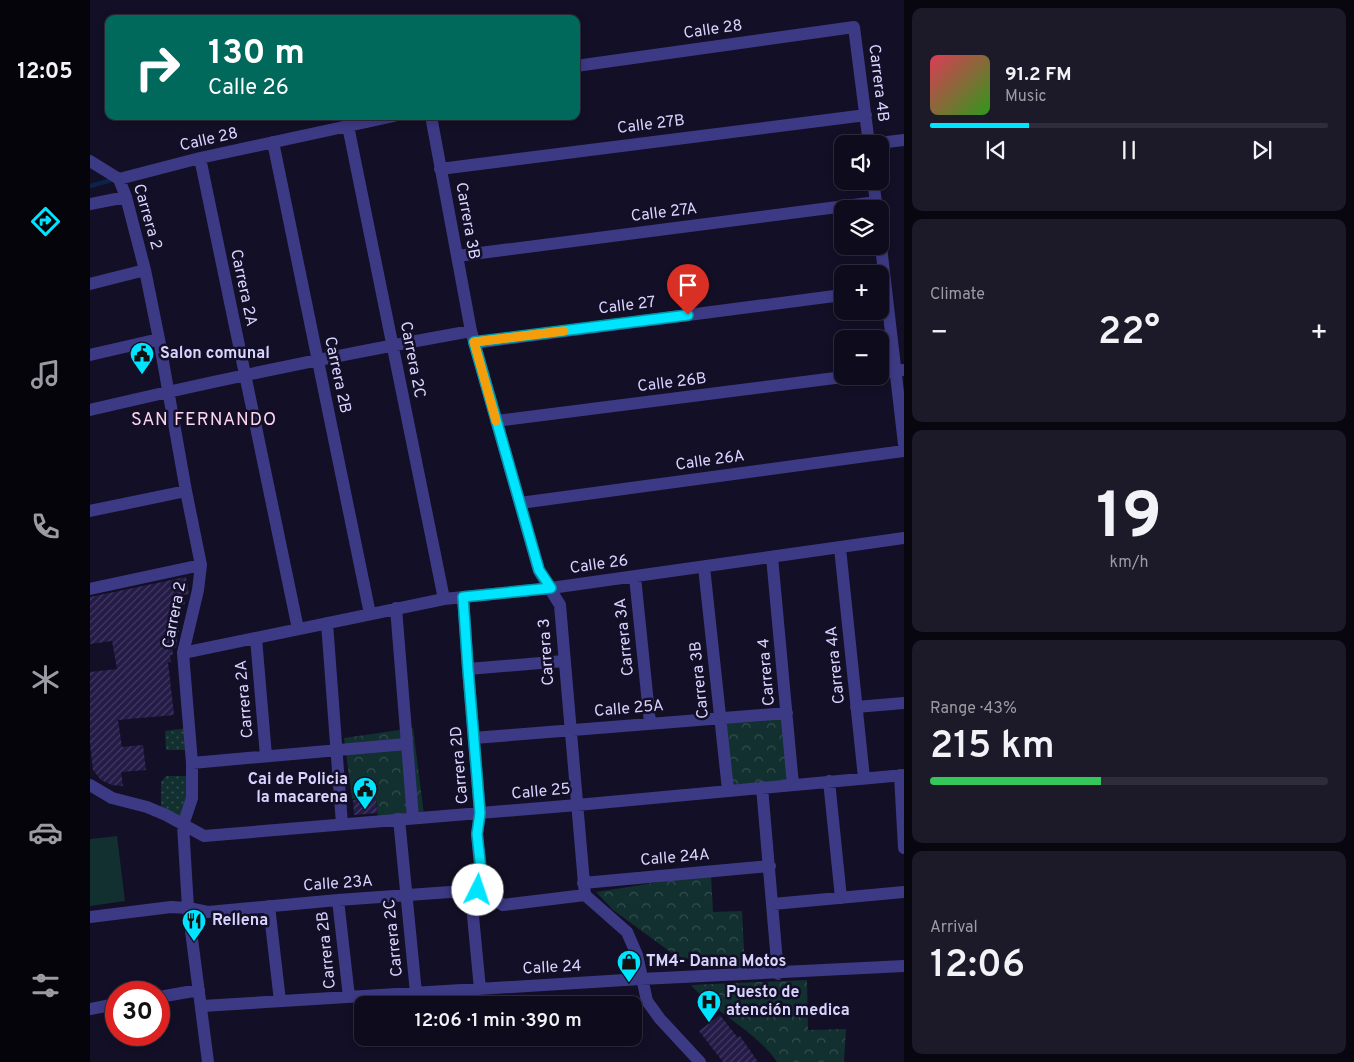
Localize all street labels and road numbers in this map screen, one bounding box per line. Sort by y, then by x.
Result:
street label: Calle 28 [682,16,744,44]
street label: Carrera 4B [863,43,893,123]
street label: Calle 27B [616,111,686,139]
street label: Calle 28 [178,124,240,156]
street label: Carrera 3B [450,181,484,261]
street label: Carrera 2 [128,182,166,252]
street label: Calle 27A [630,199,698,227]
street label: Carrera 2A [225,248,261,329]
street label: Calle 27 [597,293,657,319]
street label: Carrera 2C [395,320,429,400]
street label: Carrera 2B [319,335,355,415]
street label: Calle 26B [636,369,708,397]
street label: Calle 26A [674,446,746,476]
street label: Calle 26 [568,551,630,579]
street label: Carrera 2 [159,580,191,650]
street label: Carrera 3A [611,597,639,677]
street label: Carrera 3 [535,618,559,686]
street label: Carrera 4A [822,625,850,705]
street label: Carrera 4 [754,637,780,707]
street label: Carrera 3B [686,640,714,720]
street label: Carrera 2A [232,659,258,739]
street label: Calle 25A [593,696,665,722]
street label: Carrera 2D [447,725,473,805]
street label: Calle 25 [511,779,571,805]
street label: Calle 24A [639,845,711,871]
street label: Calle 23A [303,872,374,896]
street label: Carrera 2C [380,898,408,978]
street label: Carrera 2B [313,910,341,990]
street label: Calle 24 [522,956,582,980]

